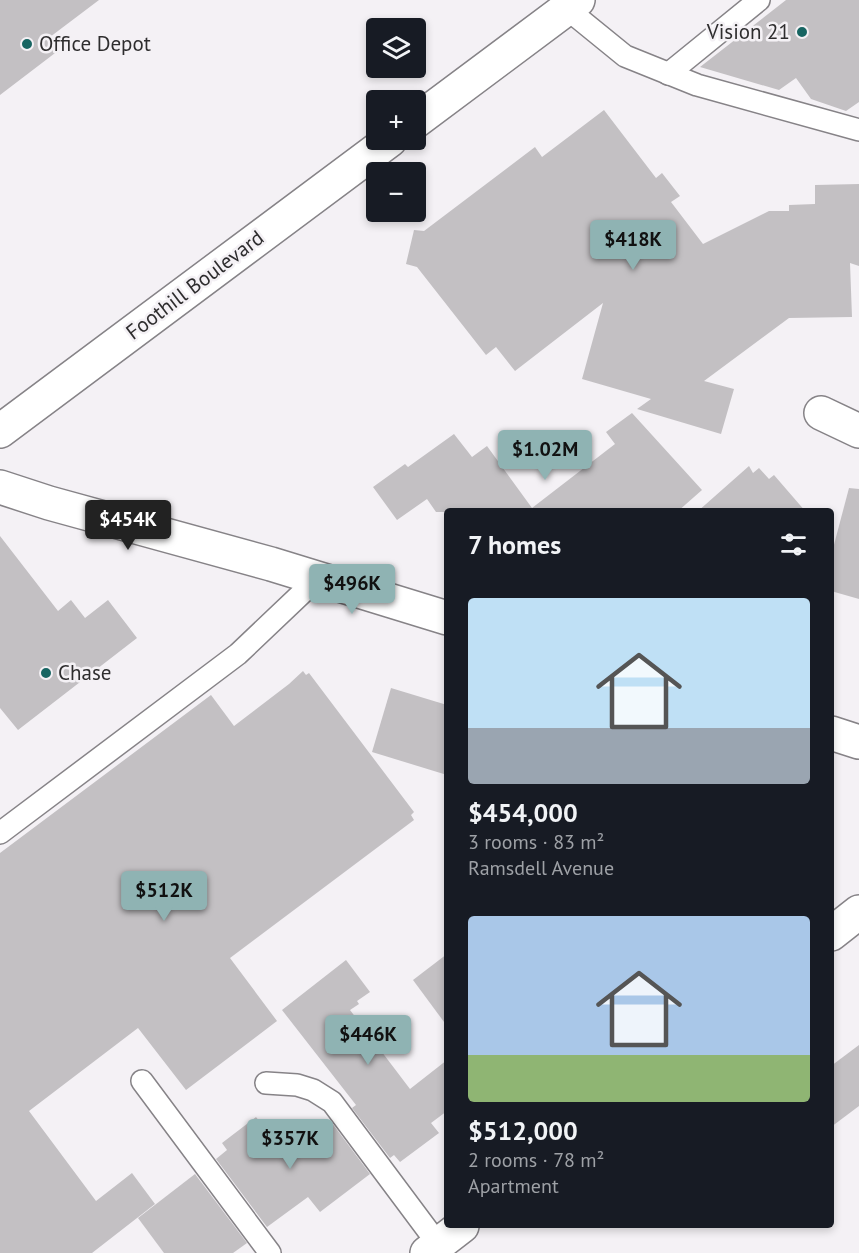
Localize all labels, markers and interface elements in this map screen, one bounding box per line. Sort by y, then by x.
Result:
map controls [366,18,426,222]
button: layers [366,18,426,78]
place label: Vision 21 [706,18,790,45]
marker: Vision 21 [795,25,809,39]
place label: Office Depot [39,30,151,57]
marker: Office Depot [20,37,34,51]
button: + [366,90,426,150]
button: − [366,162,426,222]
pin: $418K [591,220,675,271]
street label: Foothill Boulevard [120,224,269,345]
text: $418K [604,226,662,252]
pin: $1.02M [496,430,594,481]
text: $1.02M [512,436,578,462]
pin: $454K [86,500,170,551]
text: $454K [99,506,157,532]
text: 7 homes [468,528,561,561]
icon: filters [777,528,810,561]
pin: $496K [310,564,394,615]
text: $496K [323,570,381,596]
icon: home [585,637,693,745]
place label: Chase [58,659,111,686]
marker: Chase [39,666,53,680]
text: $454,000 [468,796,578,829]
text: 3 rooms · 83 m² [468,829,604,855]
text: Ramsdell Avenue [468,855,614,881]
pin: $512K [122,871,206,922]
text: $512K [135,877,193,903]
icon: home [585,955,693,1063]
pin: $446K [326,1015,410,1066]
text: $446K [339,1021,397,1047]
text: $512,000 [468,1114,578,1147]
pin: $357K [248,1119,332,1170]
text: $357K [261,1125,319,1151]
text: 2 rooms · 78 m² [468,1147,604,1173]
text: Apartment [468,1173,559,1199]

